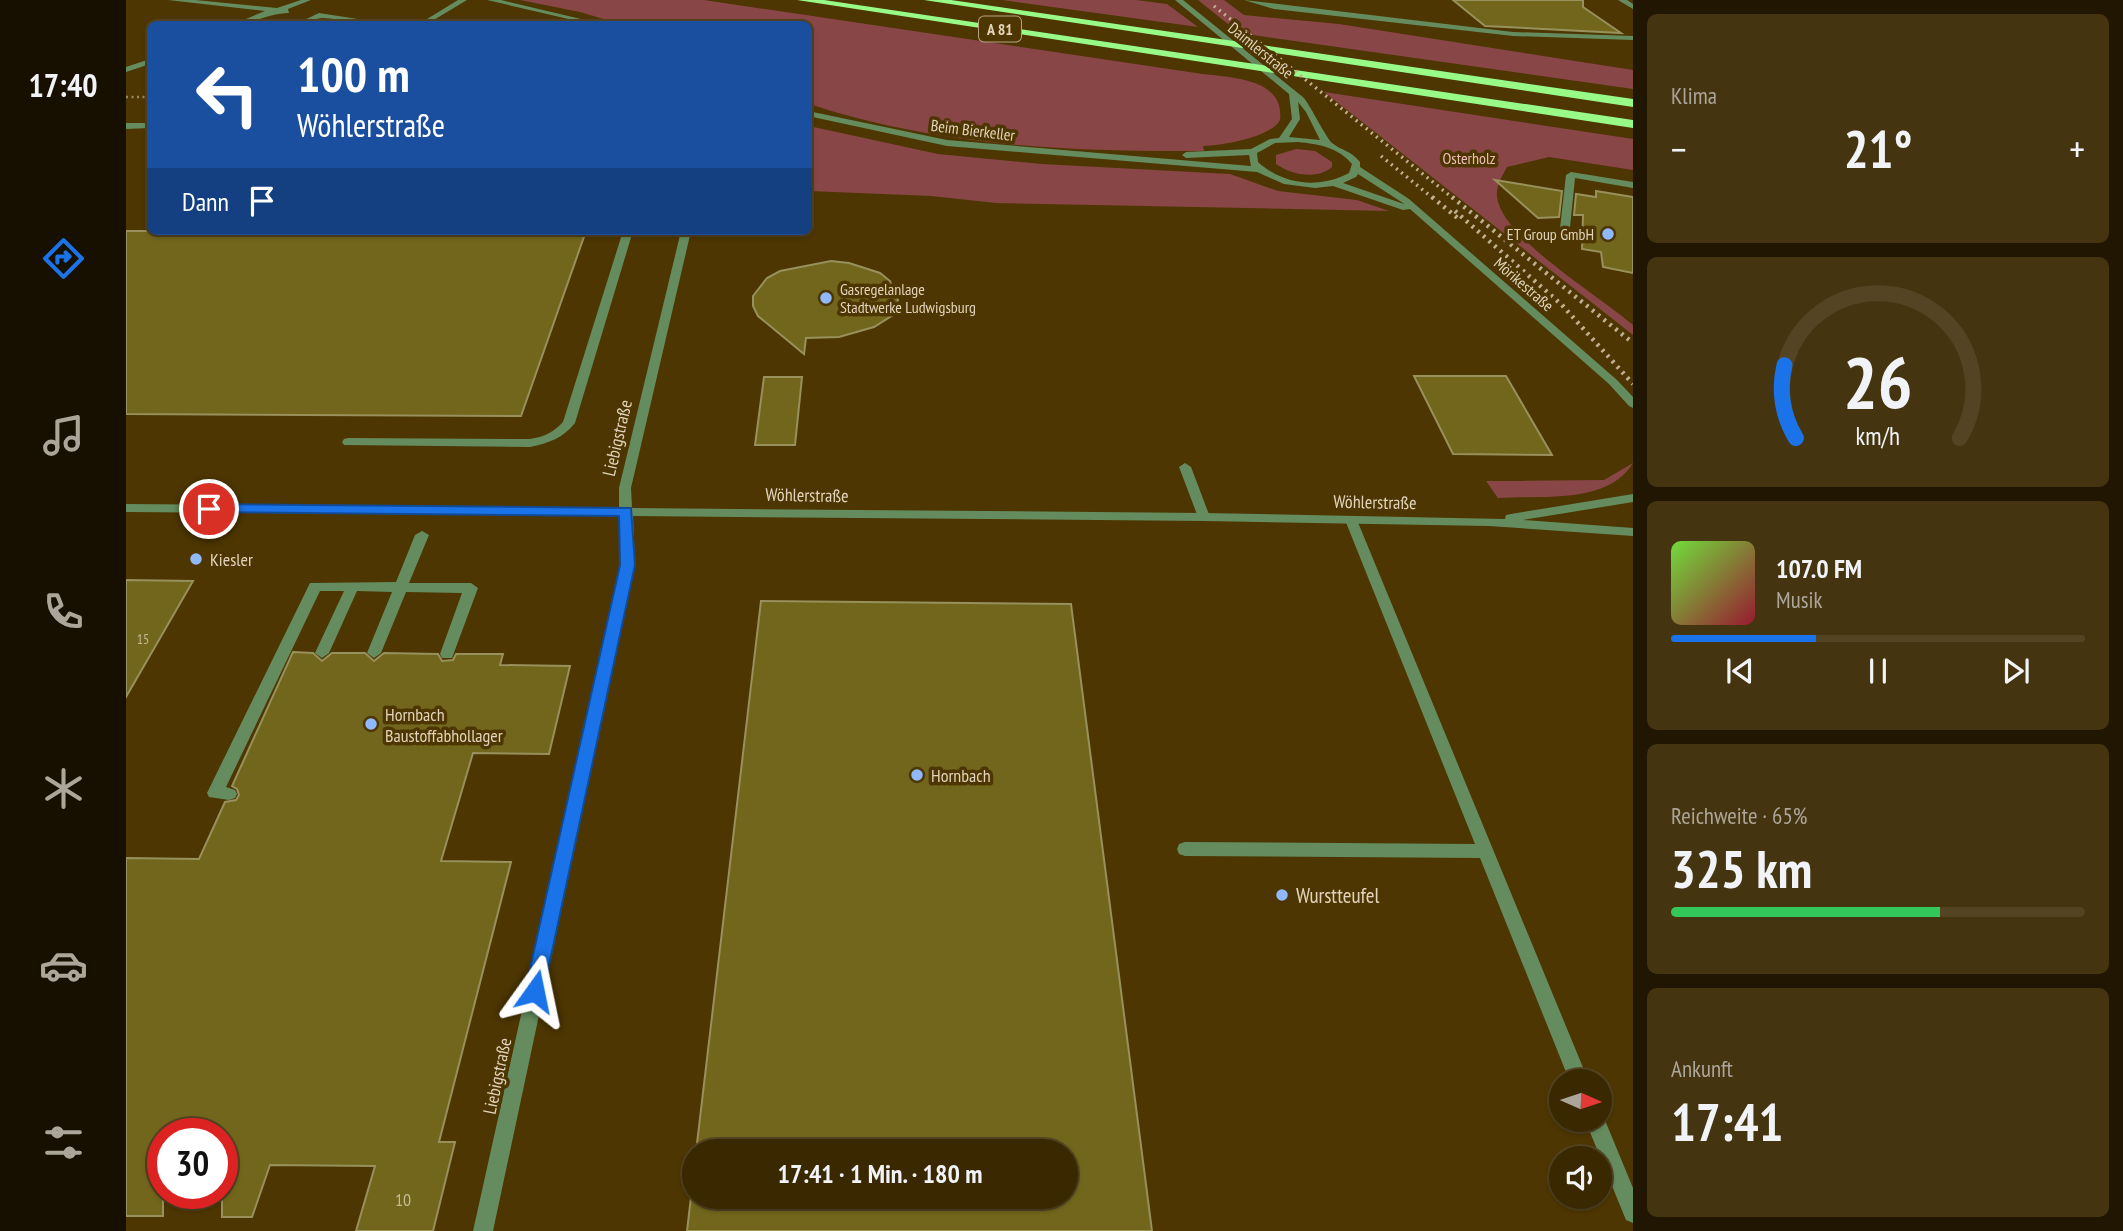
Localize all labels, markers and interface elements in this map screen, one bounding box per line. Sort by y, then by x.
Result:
road number: A 81 [979,17,1021,42]
street label: Daimlerstraße [1224,18,1298,82]
text: 100 m [297,42,410,106]
icon: left [182,49,273,140]
text: 17:40 [28,64,98,106]
text: Klima [1671,81,1717,110]
text: Wöhlerstraße [297,104,445,146]
street label: Beim Bierkeller [930,115,1017,145]
text: 21° [1844,115,1912,182]
text: − [1671,124,1687,173]
text: + [2069,124,2085,173]
park label: Osterholz [1443,148,1496,168]
icon: arrive [243,182,281,220]
text: Dann [182,185,229,218]
place label: ET Group GmbH [1507,224,1594,244]
marker: ET Group GmbH [1600,226,1616,242]
icon: directions [39,234,88,283]
street label: Mörikestraße [1490,253,1558,315]
place label: Gasregelanlage Stadtwerke Ludwigsburg [840,279,976,317]
marker: Gasregelanlage Stadtwerke Ludwigsburg [818,290,834,306]
text: 26 [1843,335,1913,429]
street label: Liebigstraße [597,398,637,478]
icon: music [39,411,88,460]
text: km/h [1856,420,1900,452]
pin [179,479,239,539]
street label: Wöhlerstraße [765,483,849,507]
icon: arrive [190,490,228,528]
street label: Wöhlerstraße [1333,490,1417,514]
place label: Kiesler [210,548,253,571]
marker: Kiesler [188,551,204,567]
text: 107.0 FM [1776,552,1862,585]
text: Musik [1776,585,1822,614]
icon: phone [39,587,88,636]
house number: 15 [137,630,149,648]
icon: previous [1721,652,1759,690]
icon: pause [1859,652,1897,690]
icon: next [1997,652,2035,690]
place label: Hornbach Baustoffabhollager [385,703,503,747]
marker: Hornbach Baustoffabhollager [363,716,379,732]
icon: climate [39,764,88,813]
place label: Hornbach [931,764,991,787]
marker: Hornbach [909,767,925,783]
text: Reichweite · 65% [1671,801,1807,830]
text: 325 km [1671,835,1812,902]
place label: Wurstteufel [1296,882,1379,909]
marker: Wurstteufel [1274,887,1290,903]
icon: car [39,941,88,990]
position arrow [498,954,572,1028]
street label: Liebigstraße [478,1036,516,1116]
text: Ankunft [1671,1054,1733,1083]
north arrow [1549,1069,1612,1132]
map controls [1549,1069,1612,1209]
text: 17:41 [1671,1088,1783,1155]
icon: filters [39,1118,88,1167]
speed limit sign: 30 [147,1118,238,1209]
button: sound [1549,1146,1612,1209]
text: 17:41 · 1 Min. · 180 m [778,1157,982,1190]
house number: 10 [395,1188,411,1211]

